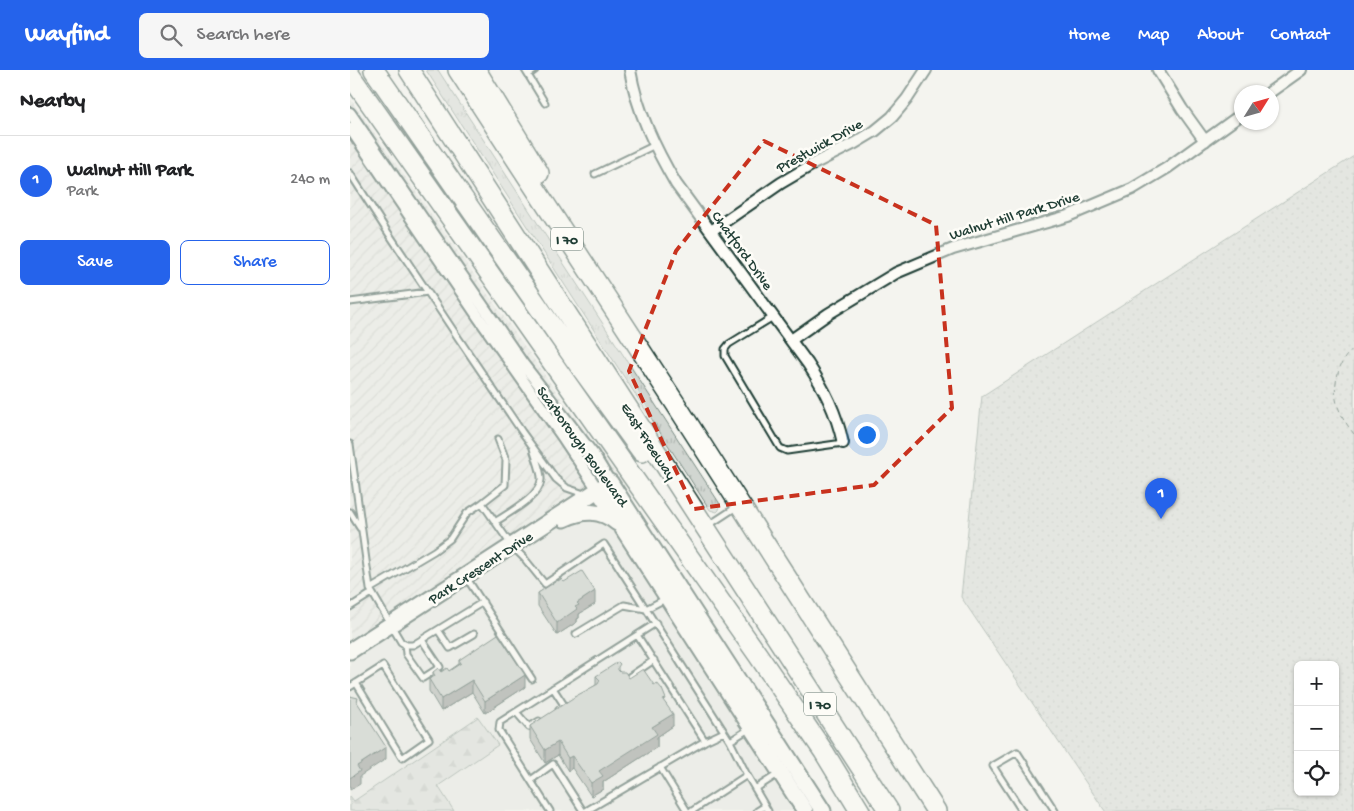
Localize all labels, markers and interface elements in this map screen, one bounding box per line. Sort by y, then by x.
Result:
search box [139,13,489,58]
text: Wayfind [25,21,109,50]
icon: search [157,21,185,49]
text: Search here [197,24,290,47]
text: Home [1068,25,1110,46]
text: Map [1138,25,1169,46]
text: About [1197,25,1243,46]
text: Contact [1271,25,1329,46]
north arrow [1234,85,1279,130]
text: Nearby [20,90,85,115]
street label: Prestwick Drive [773,116,866,178]
text: Walnut Hill Park [67,160,192,183]
text: 1 [33,171,39,190]
text: 240 m [290,171,330,190]
text: Park [67,183,98,202]
street label: Walnut Hill Park Drive [947,188,1082,245]
street label: Chatford Drive [707,208,776,294]
road number: I 70 [551,227,583,250]
button: Save [20,240,170,285]
button: Share [180,240,330,285]
street label: Scarborough Boulevard [532,384,632,512]
street label: East Freeway [616,400,679,485]
your location [854,422,880,448]
pin: 1 [1145,478,1177,519]
street label: Park Crescent Drive [425,528,537,610]
map controls [1294,661,1339,796]
button: + [1294,661,1339,706]
road number: I 70 [804,692,836,716]
button: − [1294,706,1339,751]
button: locate [1294,751,1339,796]

